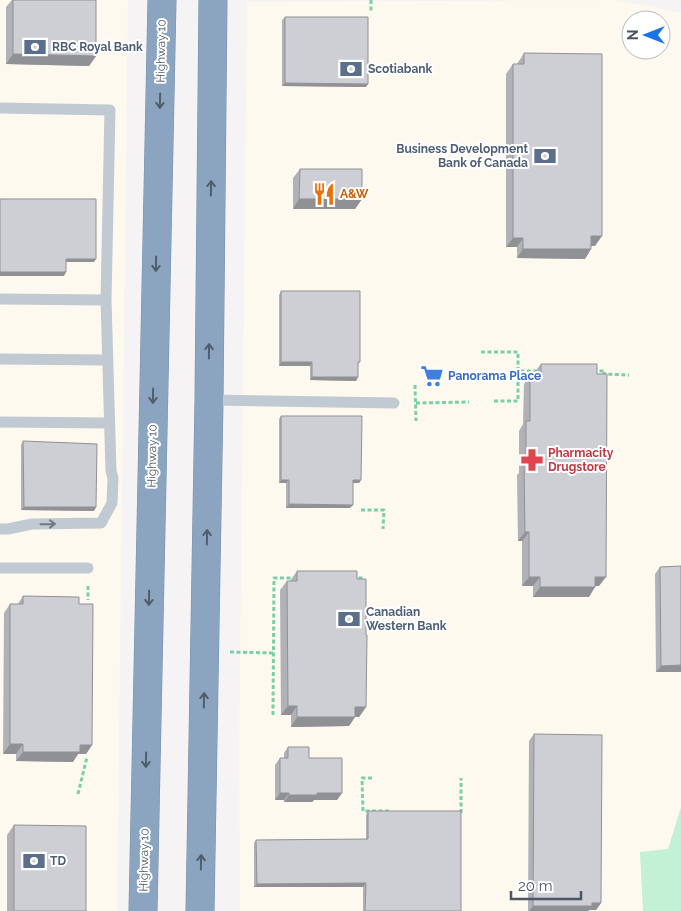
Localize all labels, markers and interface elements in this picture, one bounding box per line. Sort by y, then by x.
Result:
north arrow [621,10,671,60]
street label: Highway 10 [153,19,169,83]
text: N [625,30,641,40]
bank icon: RBC Royal Bank [22,34,48,60]
place label: RBC Royal Bank [52,40,143,54]
bank icon: Scotiabank [338,56,364,82]
place label: Scotiabank [368,62,433,76]
one-way arrow [155,92,165,109]
place label: Business Development Bank of Canada [396,142,528,170]
bank icon: Business Development Bank of Canada [532,143,558,169]
one-way arrow [206,181,216,197]
restaurant icon: A&W [311,181,337,207]
place label: A&W [340,187,369,201]
one-way arrow [151,255,161,271]
one-way arrow [205,343,214,359]
supermarket icon: Panorama Place [419,363,445,389]
place label: Panorama Place [448,369,541,383]
one-way arrow [149,388,158,404]
street label: Highway 10 [144,424,160,488]
place label: Pharmacity Drugstore [548,446,614,474]
pharmacy icon: Pharmacity Drugstore [519,447,545,473]
one-way arrow [40,519,56,529]
one-way arrow [202,530,211,546]
one-way arrow [144,589,154,605]
place label: Canadian Western Bank [366,605,447,633]
bank icon: Canadian Western Bank [336,606,362,632]
one-way arrow [199,692,209,708]
one-way arrow [141,752,151,768]
street label: Highway 10 [136,828,152,892]
bank icon: TD [21,848,47,874]
place label: TD [50,854,66,868]
one-way arrow [196,855,206,871]
scale bar [511,868,581,900]
text: 20 m [518,877,553,895]

